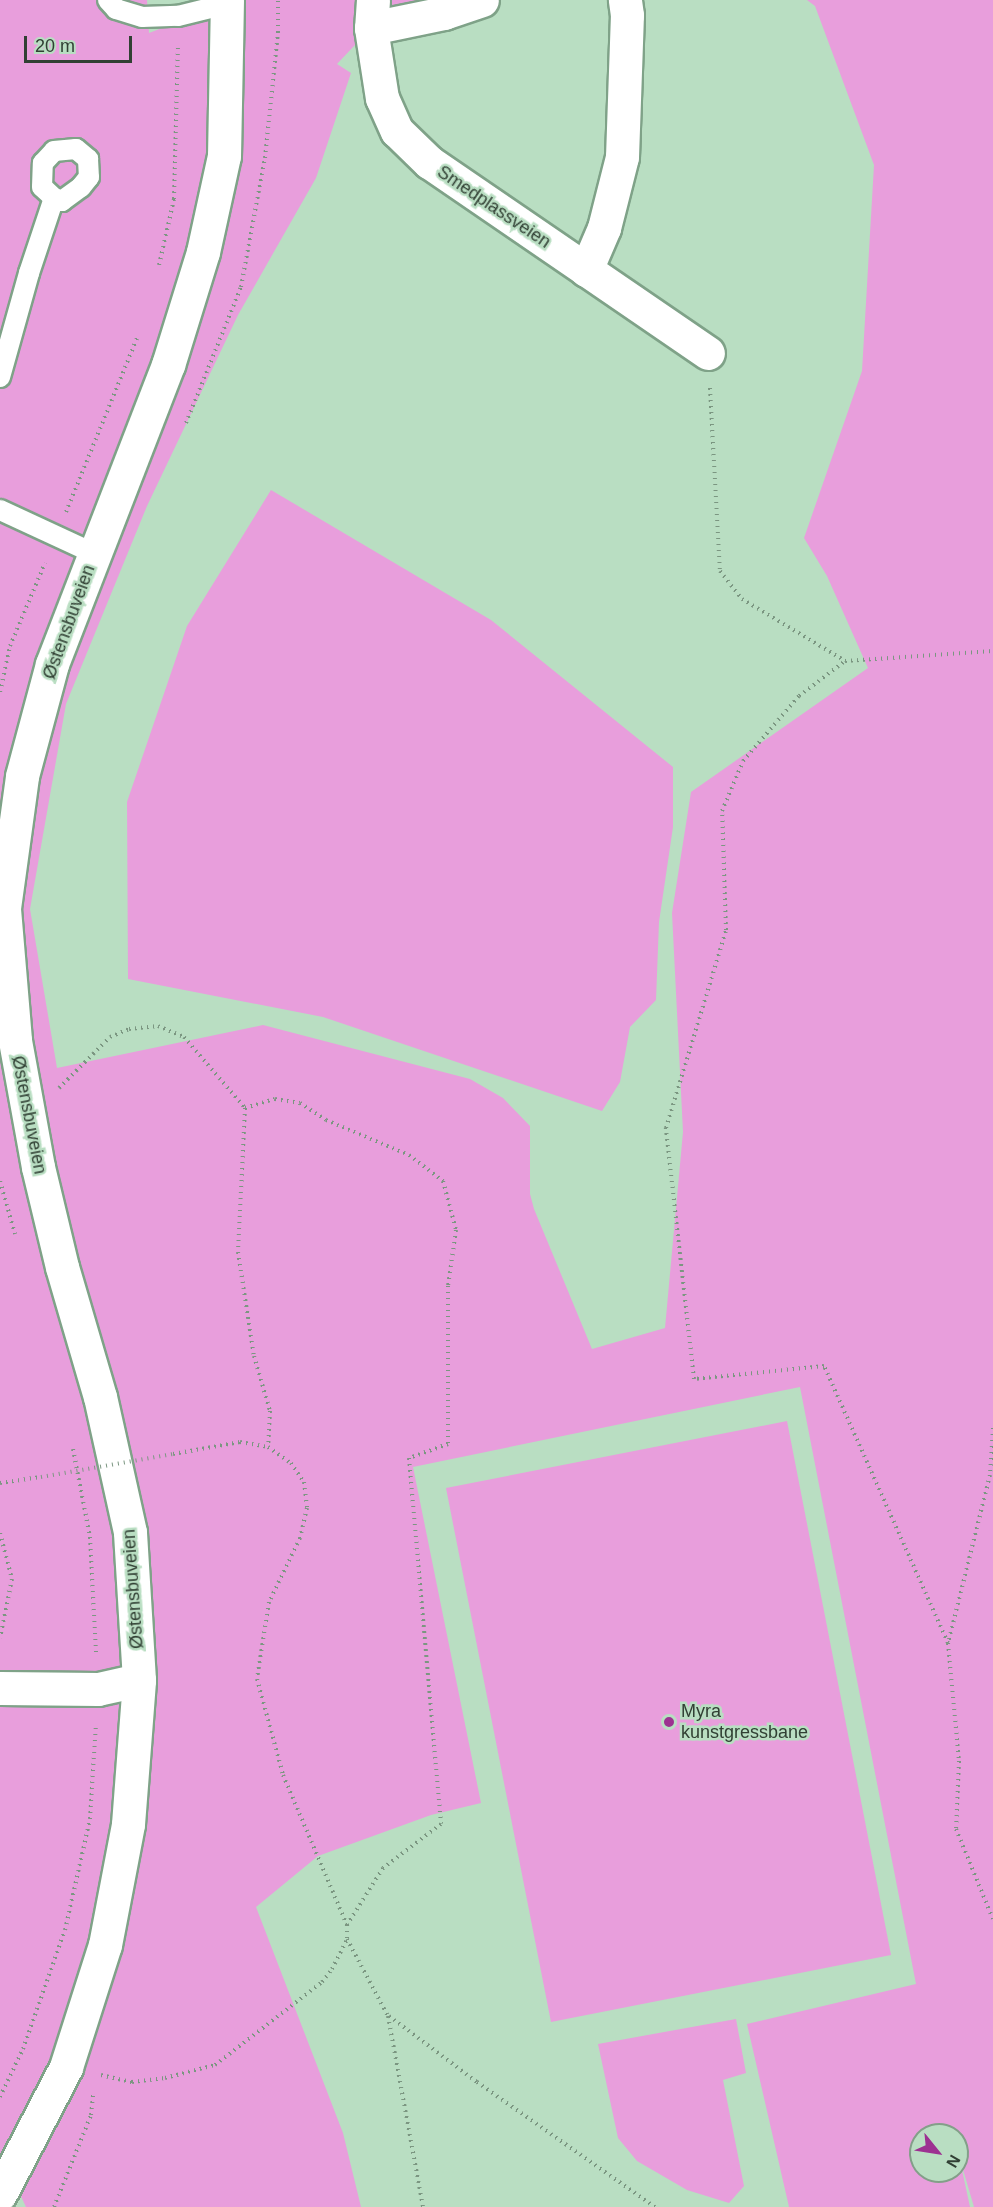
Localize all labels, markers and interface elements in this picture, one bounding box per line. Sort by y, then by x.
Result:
scale bar [27,24,135,62]
text: 20 m [35,36,75,56]
street label: Smedplassveien [433,161,555,253]
street label: Østensbuveien [38,562,100,682]
street label: Østensbuveien [7,1054,51,1176]
street label: Østensbuveien [118,1528,148,1650]
place label: Myra kunstgressbane [681,1701,808,1744]
marker: Myra kunstgressbane [662,1715,676,1729]
north arrow [909,2123,969,2183]
text: N [943,2152,964,2171]

